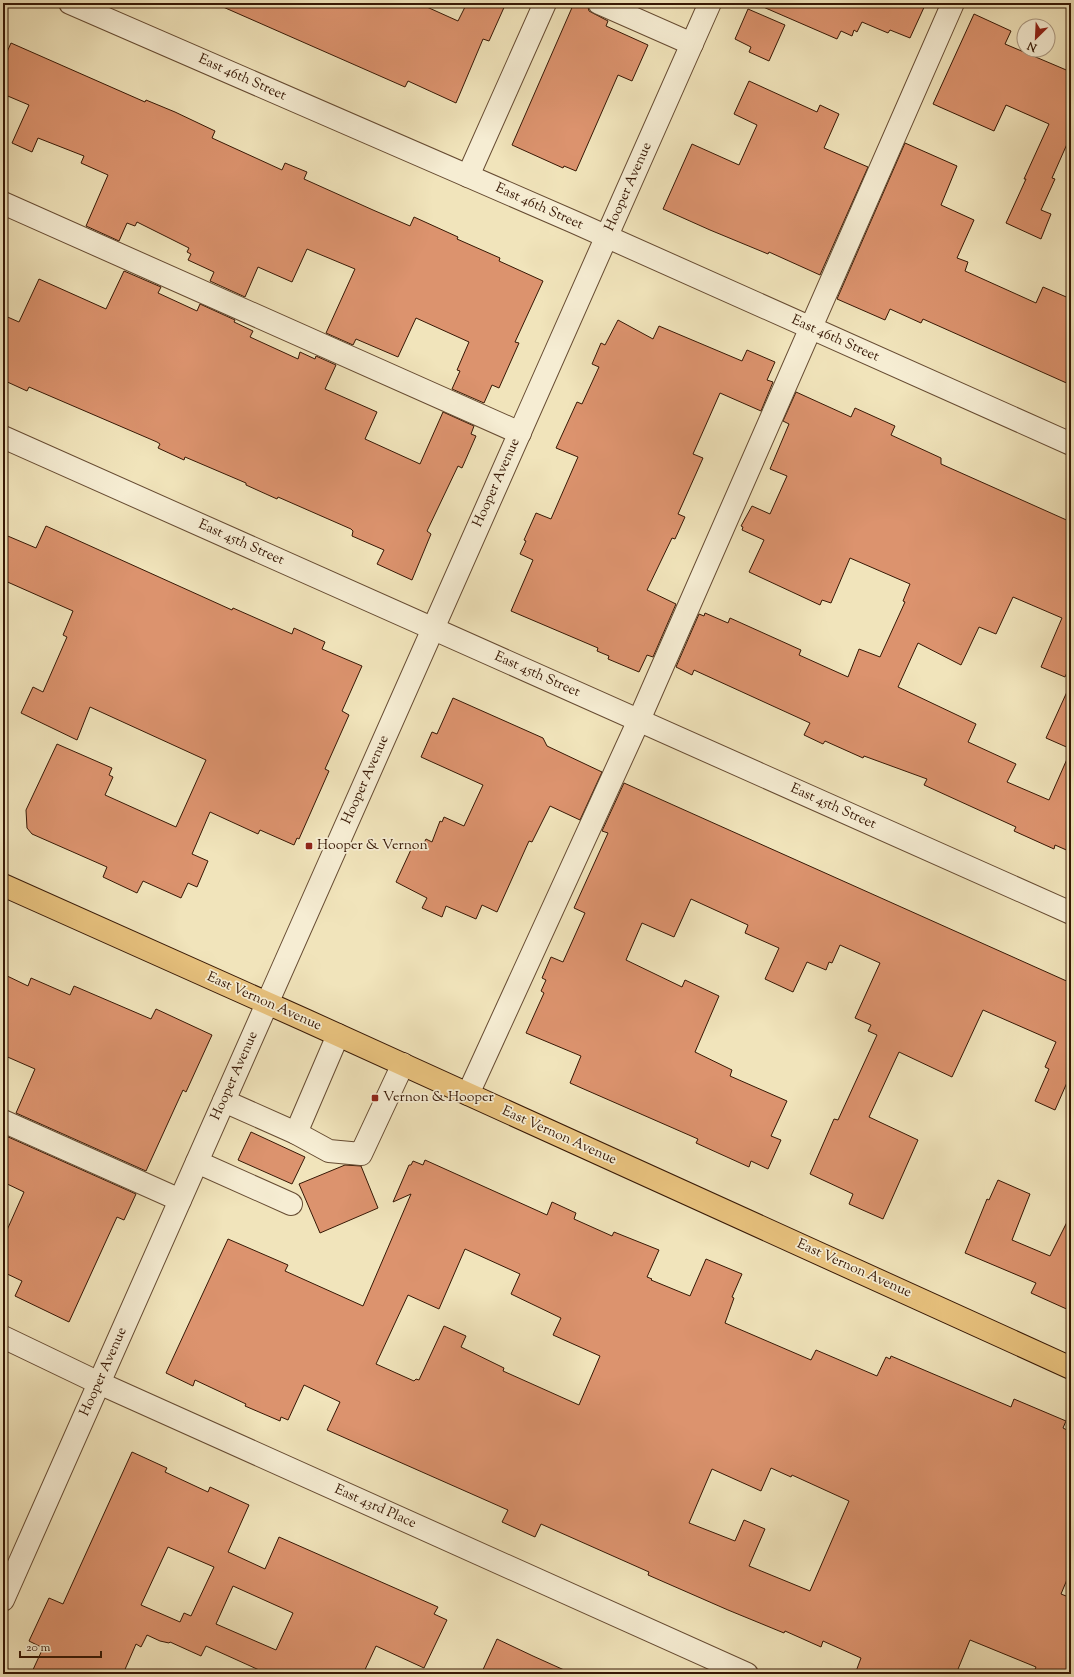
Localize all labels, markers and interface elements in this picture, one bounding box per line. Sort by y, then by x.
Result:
north arrow [1016,18,1056,58]
text: N [1025,37,1041,56]
street label: East 46th Street [195,50,289,106]
street label: Hooper Avenue [600,139,658,235]
street label: East 46th Street [492,179,586,235]
street label: East 46th Street [788,311,882,367]
street label: Hooper Avenue [468,435,526,531]
street label: East 45th Street [195,515,287,571]
street label: East 45th Street [491,647,583,703]
street label: Hooper Avenue [337,732,395,828]
street label: East 45th Street [787,779,879,835]
place label: Hooper & Vernon [317,836,428,856]
marker: Hooper & Vernon [304,841,314,851]
street label: East Vernon Avenue [203,968,325,1036]
street label: Hooper Avenue [206,1028,264,1124]
place label: Vernon & Hooper [383,1088,495,1108]
marker: Vernon & Hooper [370,1093,380,1103]
street label: East Vernon Avenue [498,1102,620,1170]
street label: East Vernon Avenue [793,1235,915,1303]
street label: Hooper Avenue [75,1324,133,1420]
street label: East 43rd Place [331,1480,419,1534]
scale bar [20,1633,101,1659]
text: 20 m [26,1639,51,1657]

